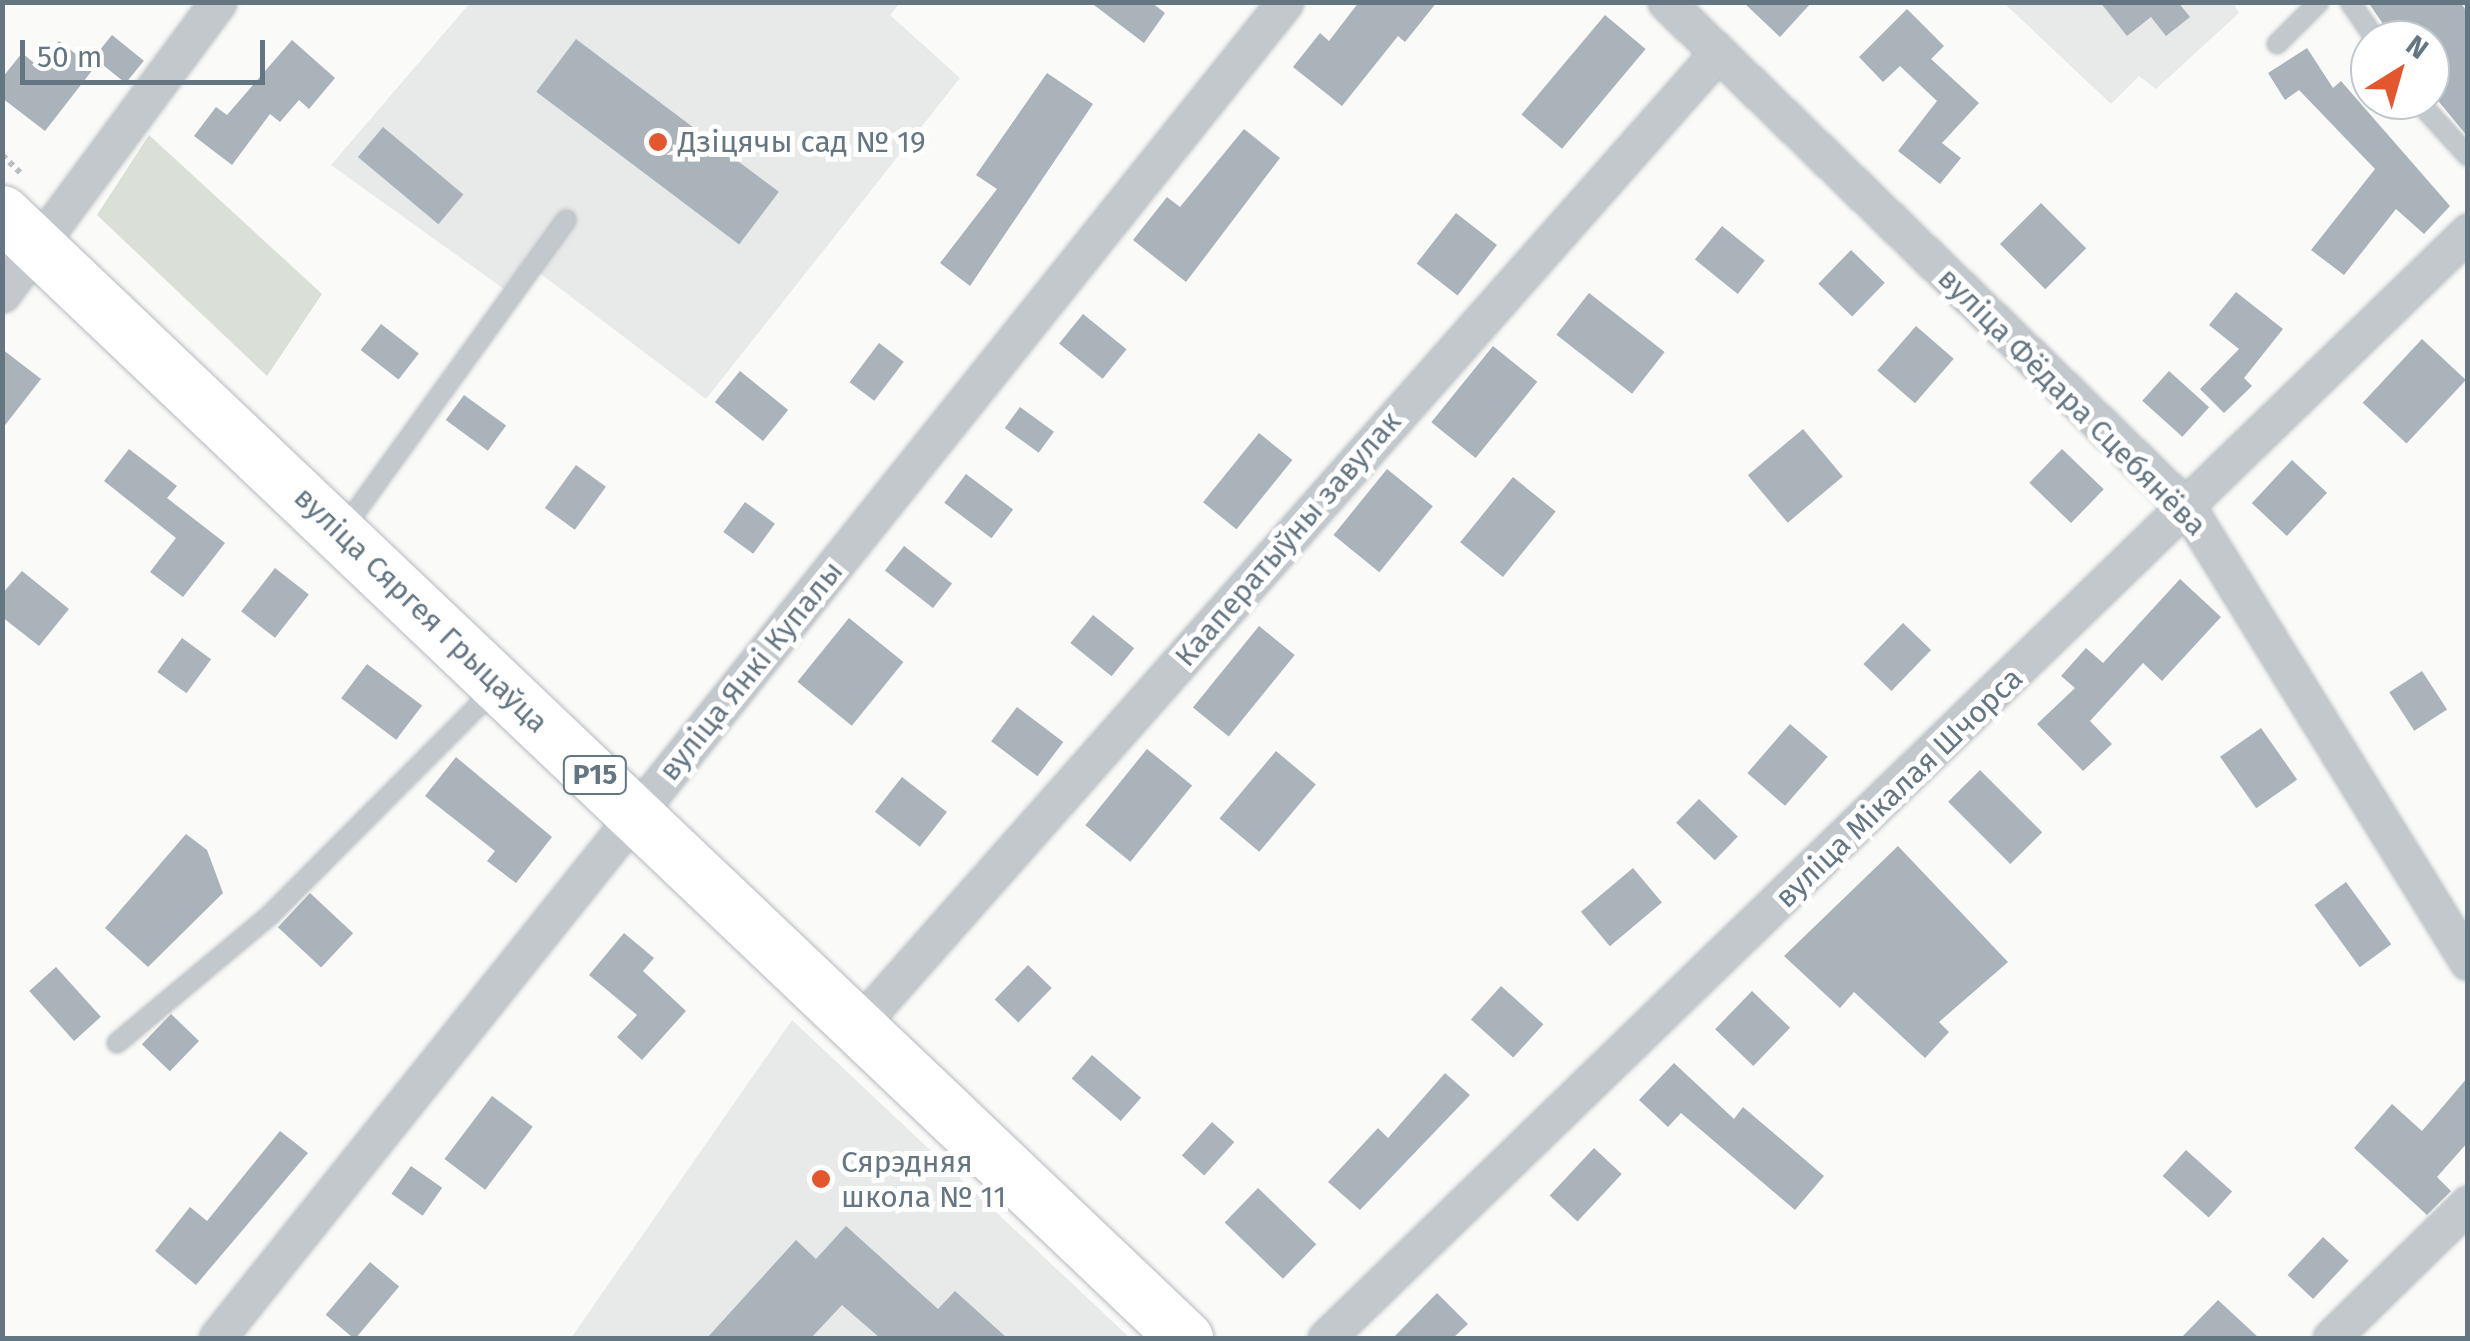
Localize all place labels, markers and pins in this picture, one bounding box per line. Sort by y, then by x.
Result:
place label: Дзіцячы сад № 19 [678,124,926,160]
marker: Дзіцячы сад № 19 [647,131,669,153]
place label: Сярэдняя школа № 11 [841,1144,1006,1214]
marker: Сярэдняя школа № 11 [810,1168,832,1190]

